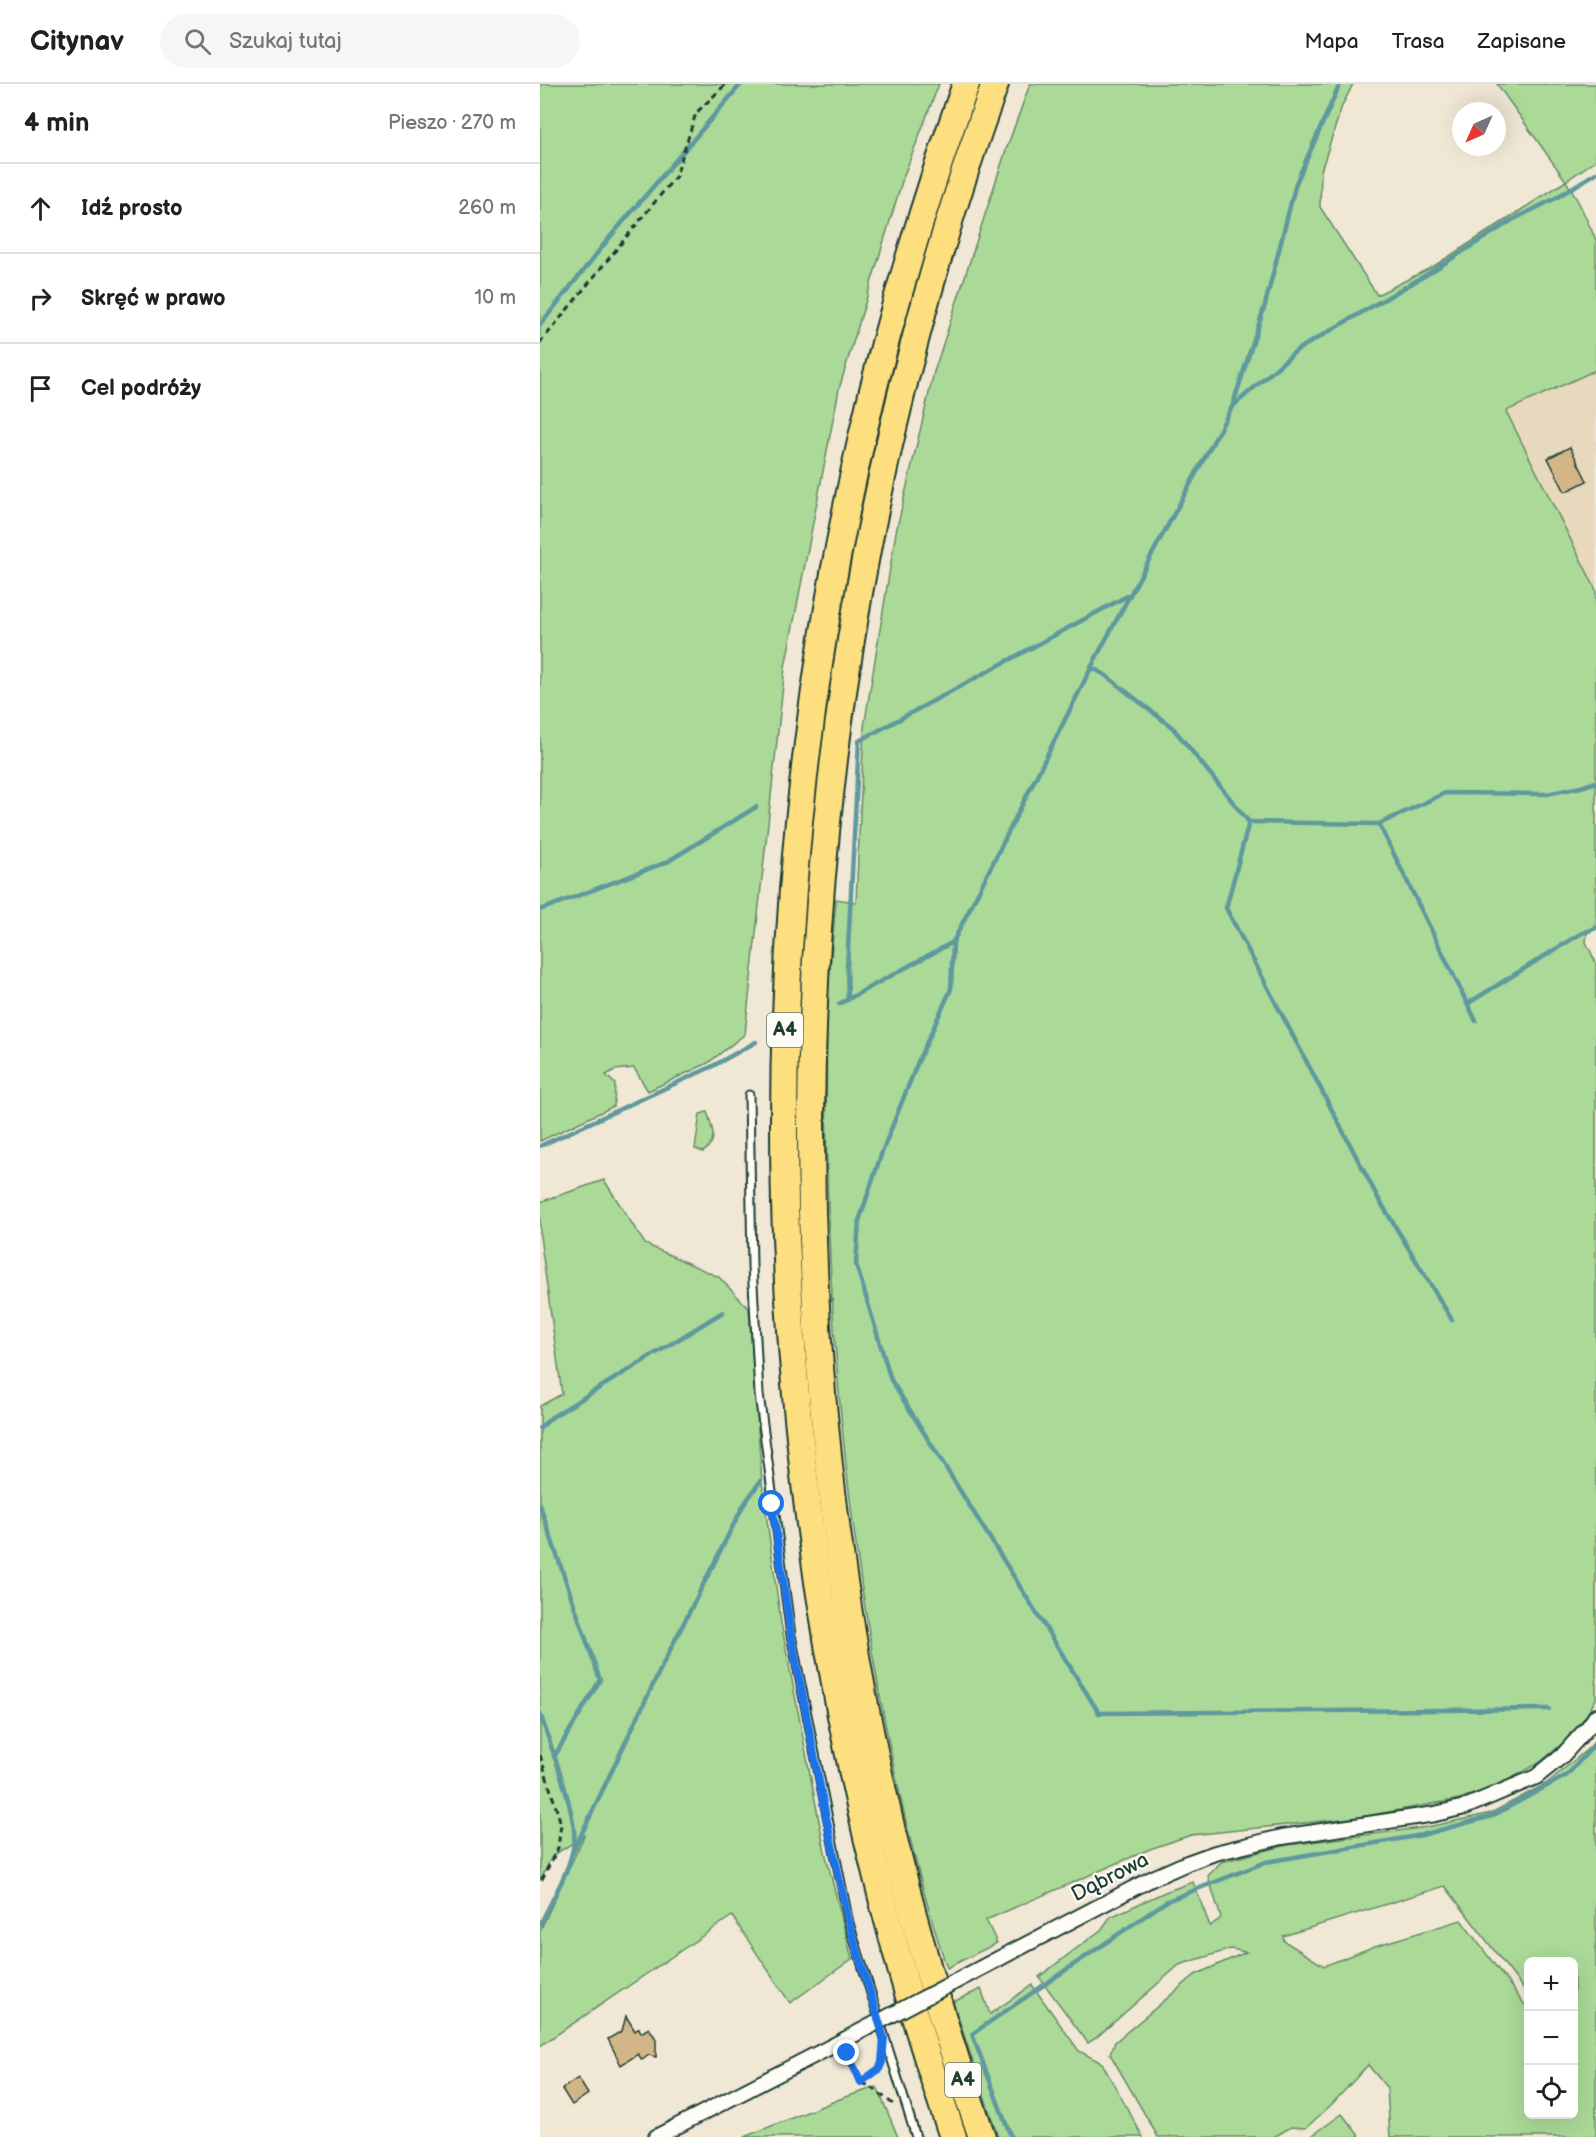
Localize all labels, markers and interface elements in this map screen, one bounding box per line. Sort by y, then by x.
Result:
search box [160,14,580,68]
text: Citynav [30,25,124,58]
icon: search [181,25,214,58]
text: Szukaj tutaj [229,28,342,55]
text: Mapa [1305,29,1359,54]
text: Trasa [1392,29,1445,54]
text: Zapisane [1478,29,1566,54]
north arrow [1452,102,1506,156]
text: 4 min [24,108,89,139]
text: Pieszo · 270 m [388,111,516,135]
icon: ahead [24,192,57,225]
text: Idź prosto [81,195,183,222]
text: 260 m [458,196,516,220]
icon: right [24,282,57,315]
text: Skręć w prawo [81,285,226,312]
text: 10 m [475,286,516,310]
icon: arrive [24,372,57,405]
text: Cel podróży [81,375,201,402]
road number: A4 [767,1013,803,1047]
route start [758,1490,784,1516]
street label: Dąbrowa [1067,1847,1153,1907]
map controls [1524,1957,1578,2119]
button: + [1524,1957,1578,2011]
button: − [1524,2011,1578,2065]
route end [833,2039,859,2065]
road number: A4 [945,2063,981,2097]
button: locate [1524,2065,1578,2119]

